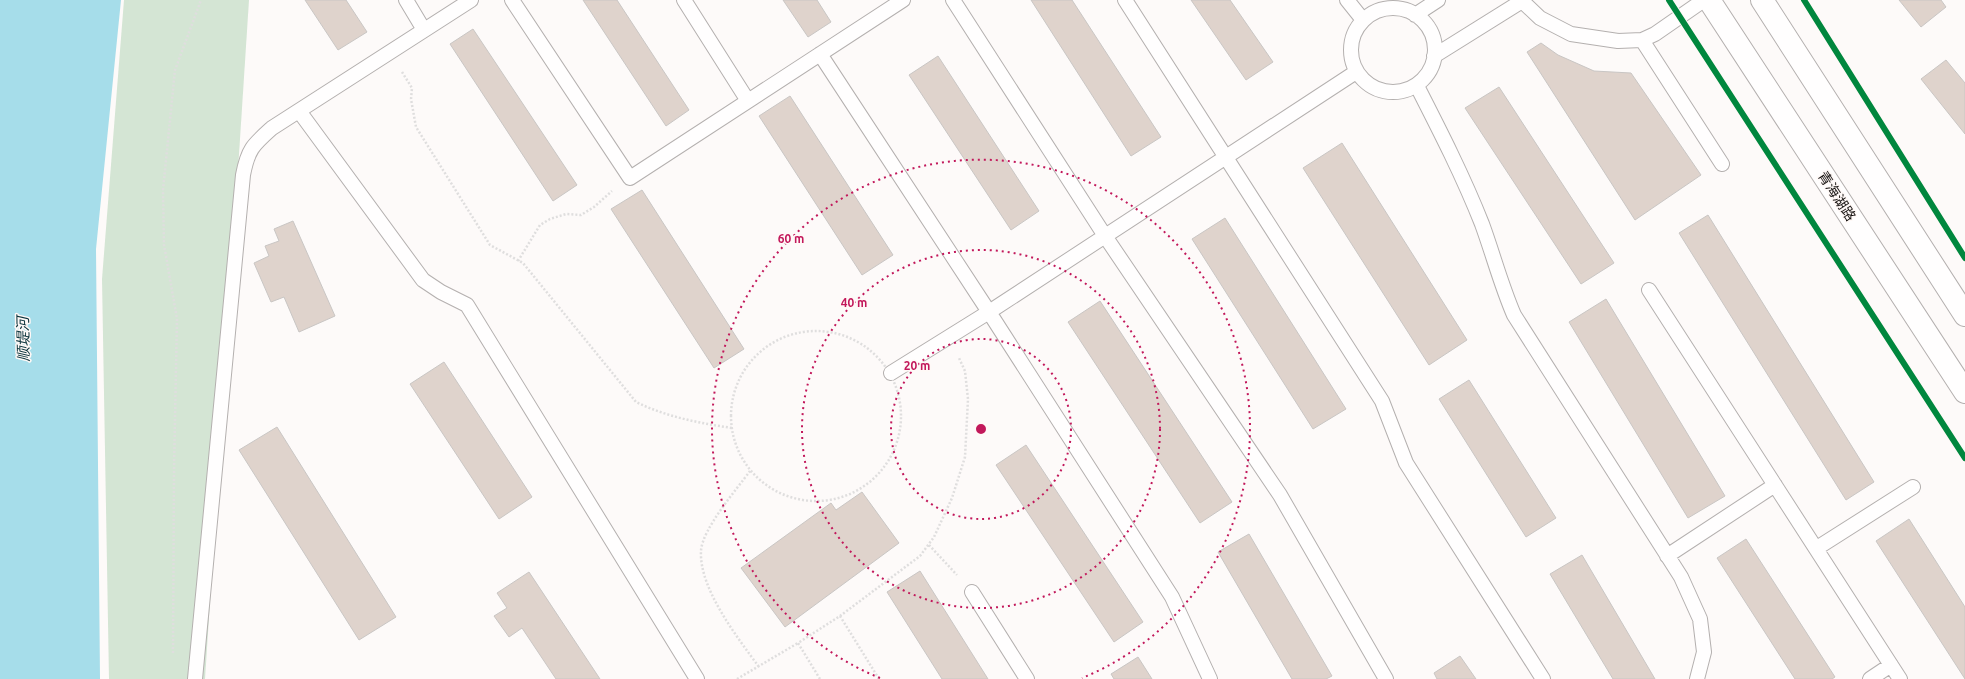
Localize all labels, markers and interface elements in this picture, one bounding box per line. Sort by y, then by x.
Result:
street label: 青海湖路 [1815,168,1859,224]
text: 60 m [778,232,804,245]
text: 40 m [841,296,867,309]
water label: 顺堤河 [14,313,32,362]
text: 20 m [904,359,930,372]
centre of rings [974,422,988,436]

